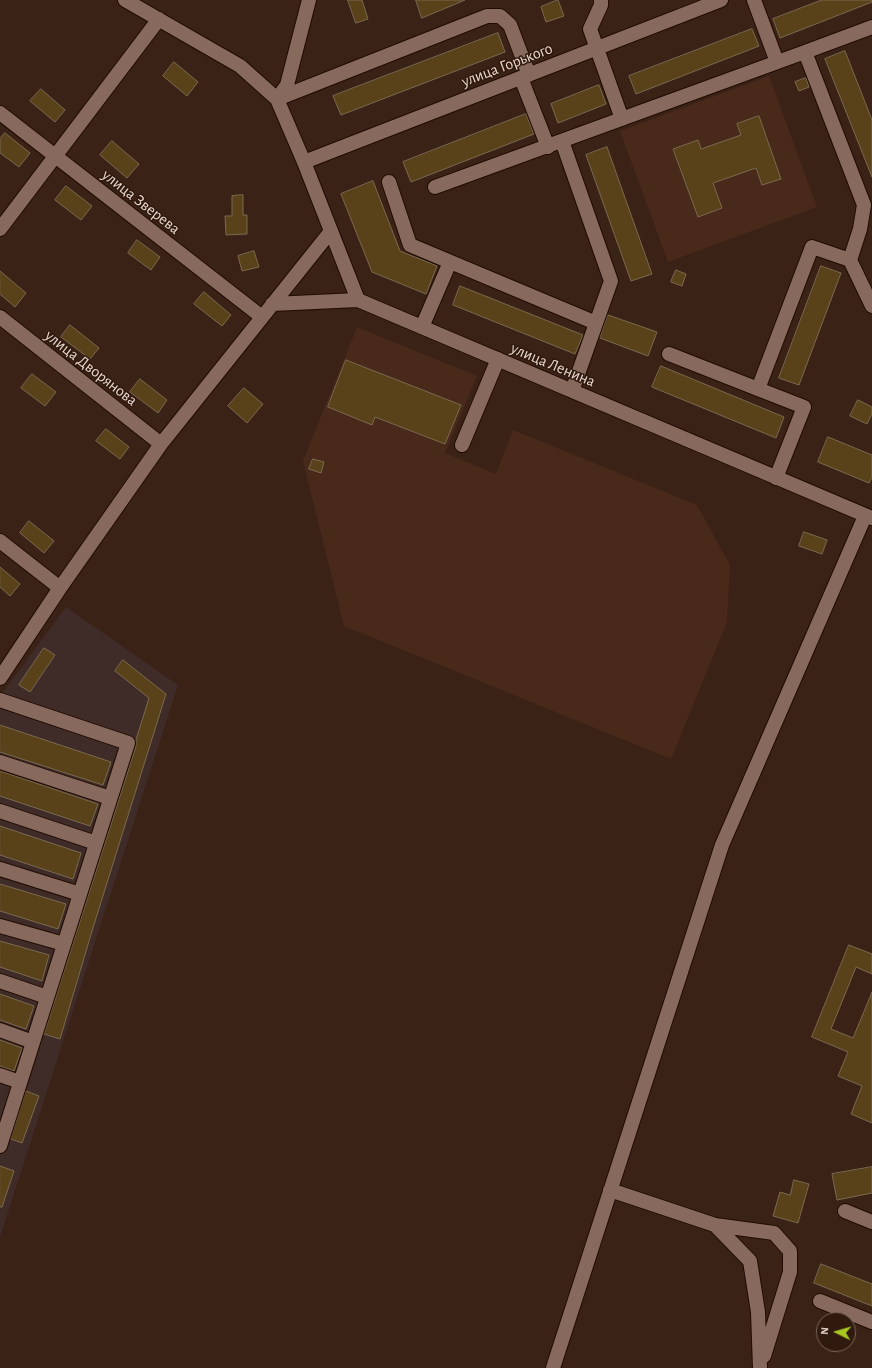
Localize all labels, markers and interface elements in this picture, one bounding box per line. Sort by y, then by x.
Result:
street label: улица Горького [459,39,555,91]
street label: улица Зверева [98,166,184,238]
street label: улица Дворянова [41,326,141,410]
street label: улица Ленина [508,339,598,391]
north arrow [816,1312,856,1352]
text: N [819,1327,830,1335]

